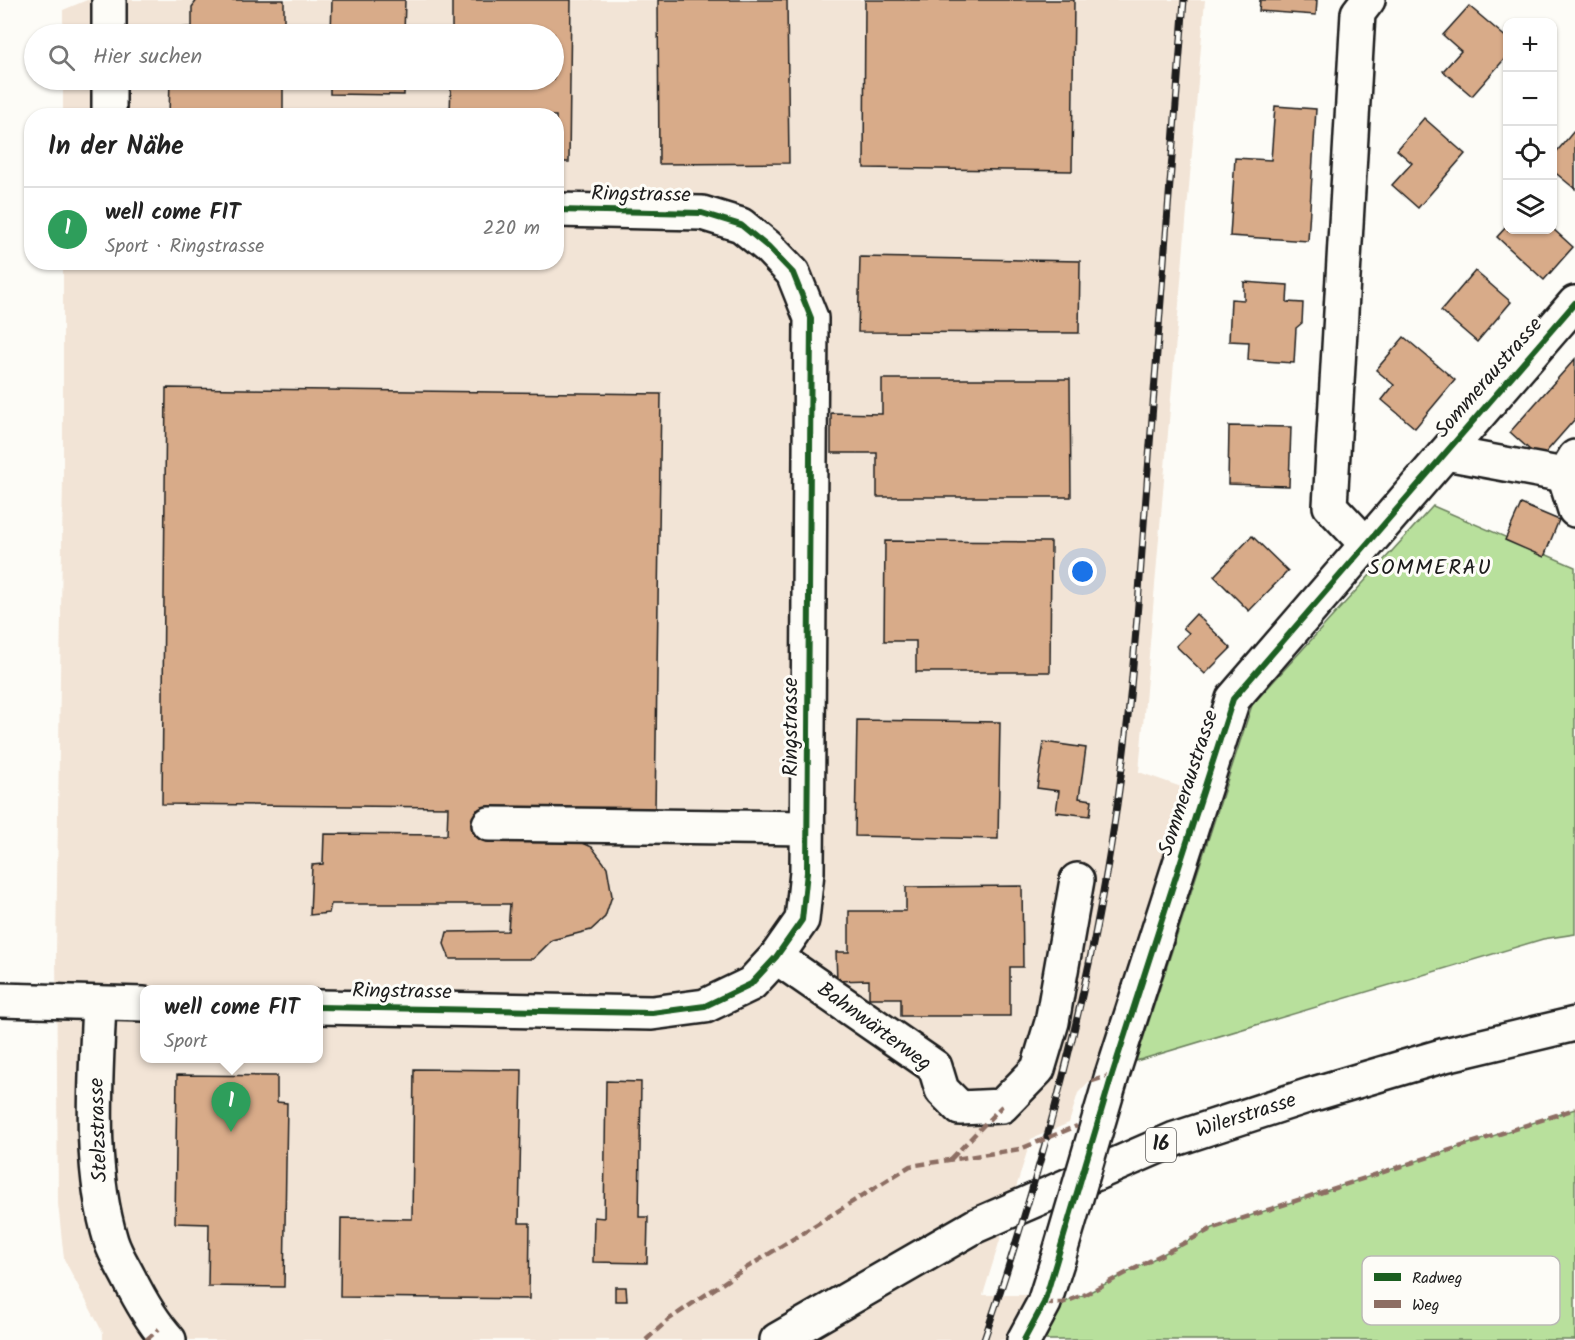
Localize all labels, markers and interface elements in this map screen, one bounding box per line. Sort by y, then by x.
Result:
map controls [1503,18,1557,234]
button: + [1503,18,1557,72]
search box [24,24,564,90]
text: Hier suchen [93,40,202,75]
icon: search [45,41,78,74]
button: − [1503,72,1557,126]
text: In der Nähe [48,126,184,168]
button: locate [1503,126,1557,180]
street label: Ringstrasse [591,178,692,212]
button: layers [1503,180,1557,234]
text: well come FIT [105,196,240,231]
text: 1 [64,213,71,245]
text: 220 m [483,213,540,245]
text: Sport · Ringstrasse [105,231,264,263]
street label: Sommeraustrasse [1427,310,1552,446]
district label: SOMMERAU [1368,551,1492,586]
your location [1068,557,1097,586]
street label: Ringstrasse [775,677,808,777]
street label: Sommeraustrasse [1150,705,1228,860]
street label: Bahnwärterweg [810,974,938,1080]
street label: Ringstrasse [352,975,453,1009]
popup [140,985,323,1063]
text: well come FIT [164,991,299,1026]
text: Sport [164,1026,207,1058]
street label: Stelzstrasse [81,1077,117,1183]
pin: 1 [212,1082,250,1132]
street label: Wilerstrasse [1191,1084,1301,1148]
road number: 16 [1146,1128,1176,1162]
legend [1362,1256,1560,1325]
text: Radweg [1412,1266,1462,1291]
text: Weg [1412,1293,1439,1318]

